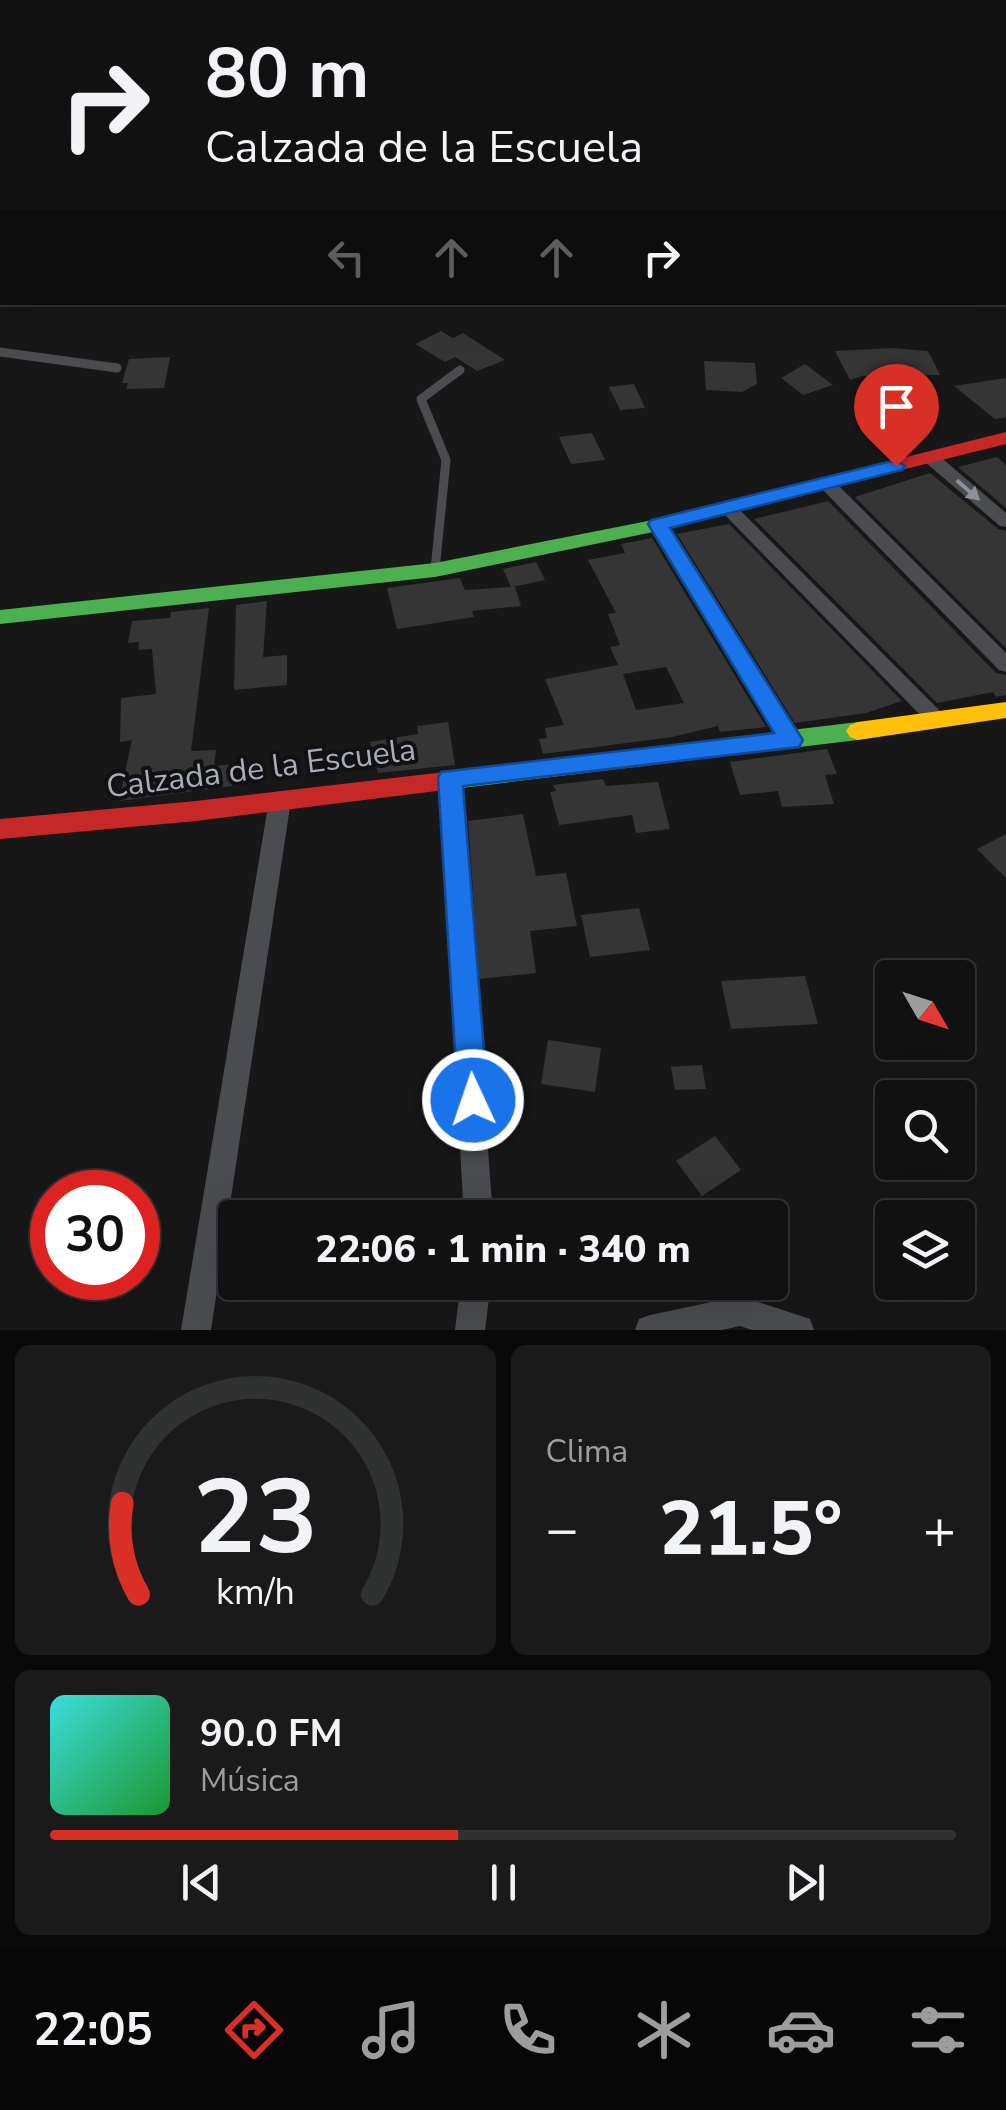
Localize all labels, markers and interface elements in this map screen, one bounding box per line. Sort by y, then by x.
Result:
text: 80 m [205,26,369,122]
icon: right [40,40,170,170]
text: Calzada de la Escuela [205,117,643,178]
icon: left [319,230,374,285]
icon: ahead [424,230,479,285]
icon: ahead [529,230,584,285]
icon: right [634,230,689,285]
pin [854,364,939,467]
icon: arrive [869,379,924,434]
one-way arrow [956,479,981,500]
street label: Calzada de la Escuela [104,728,418,808]
north arrow [875,960,975,1060]
map controls [875,960,975,1300]
position arrow [421,1048,525,1152]
button: search [875,1080,975,1180]
speed limit sign: 30 [30,1170,160,1300]
button: layers [875,1200,975,1300]
text: 22:06 · 1 min · 340 m [315,1224,691,1275]
text: Clima [546,1430,628,1473]
text: 23 [193,1447,318,1589]
text: 21.5° [659,1478,842,1580]
text: − [546,1492,579,1567]
text: + [923,1492,956,1567]
text: km/h [216,1568,295,1617]
text: 90.0 FM [200,1708,342,1759]
text: Música [200,1759,300,1802]
icon: previous [174,1855,229,1910]
icon: pause [476,1855,531,1910]
icon: next [778,1855,833,1910]
icon: directions [219,1995,289,2065]
icon: music [356,1995,426,2065]
icon: phone [493,1995,563,2065]
icon: climate [629,1995,699,2065]
icon: car [766,1995,836,2065]
icon: filters [903,1995,973,2065]
text: 22:05 [33,2000,153,2061]

